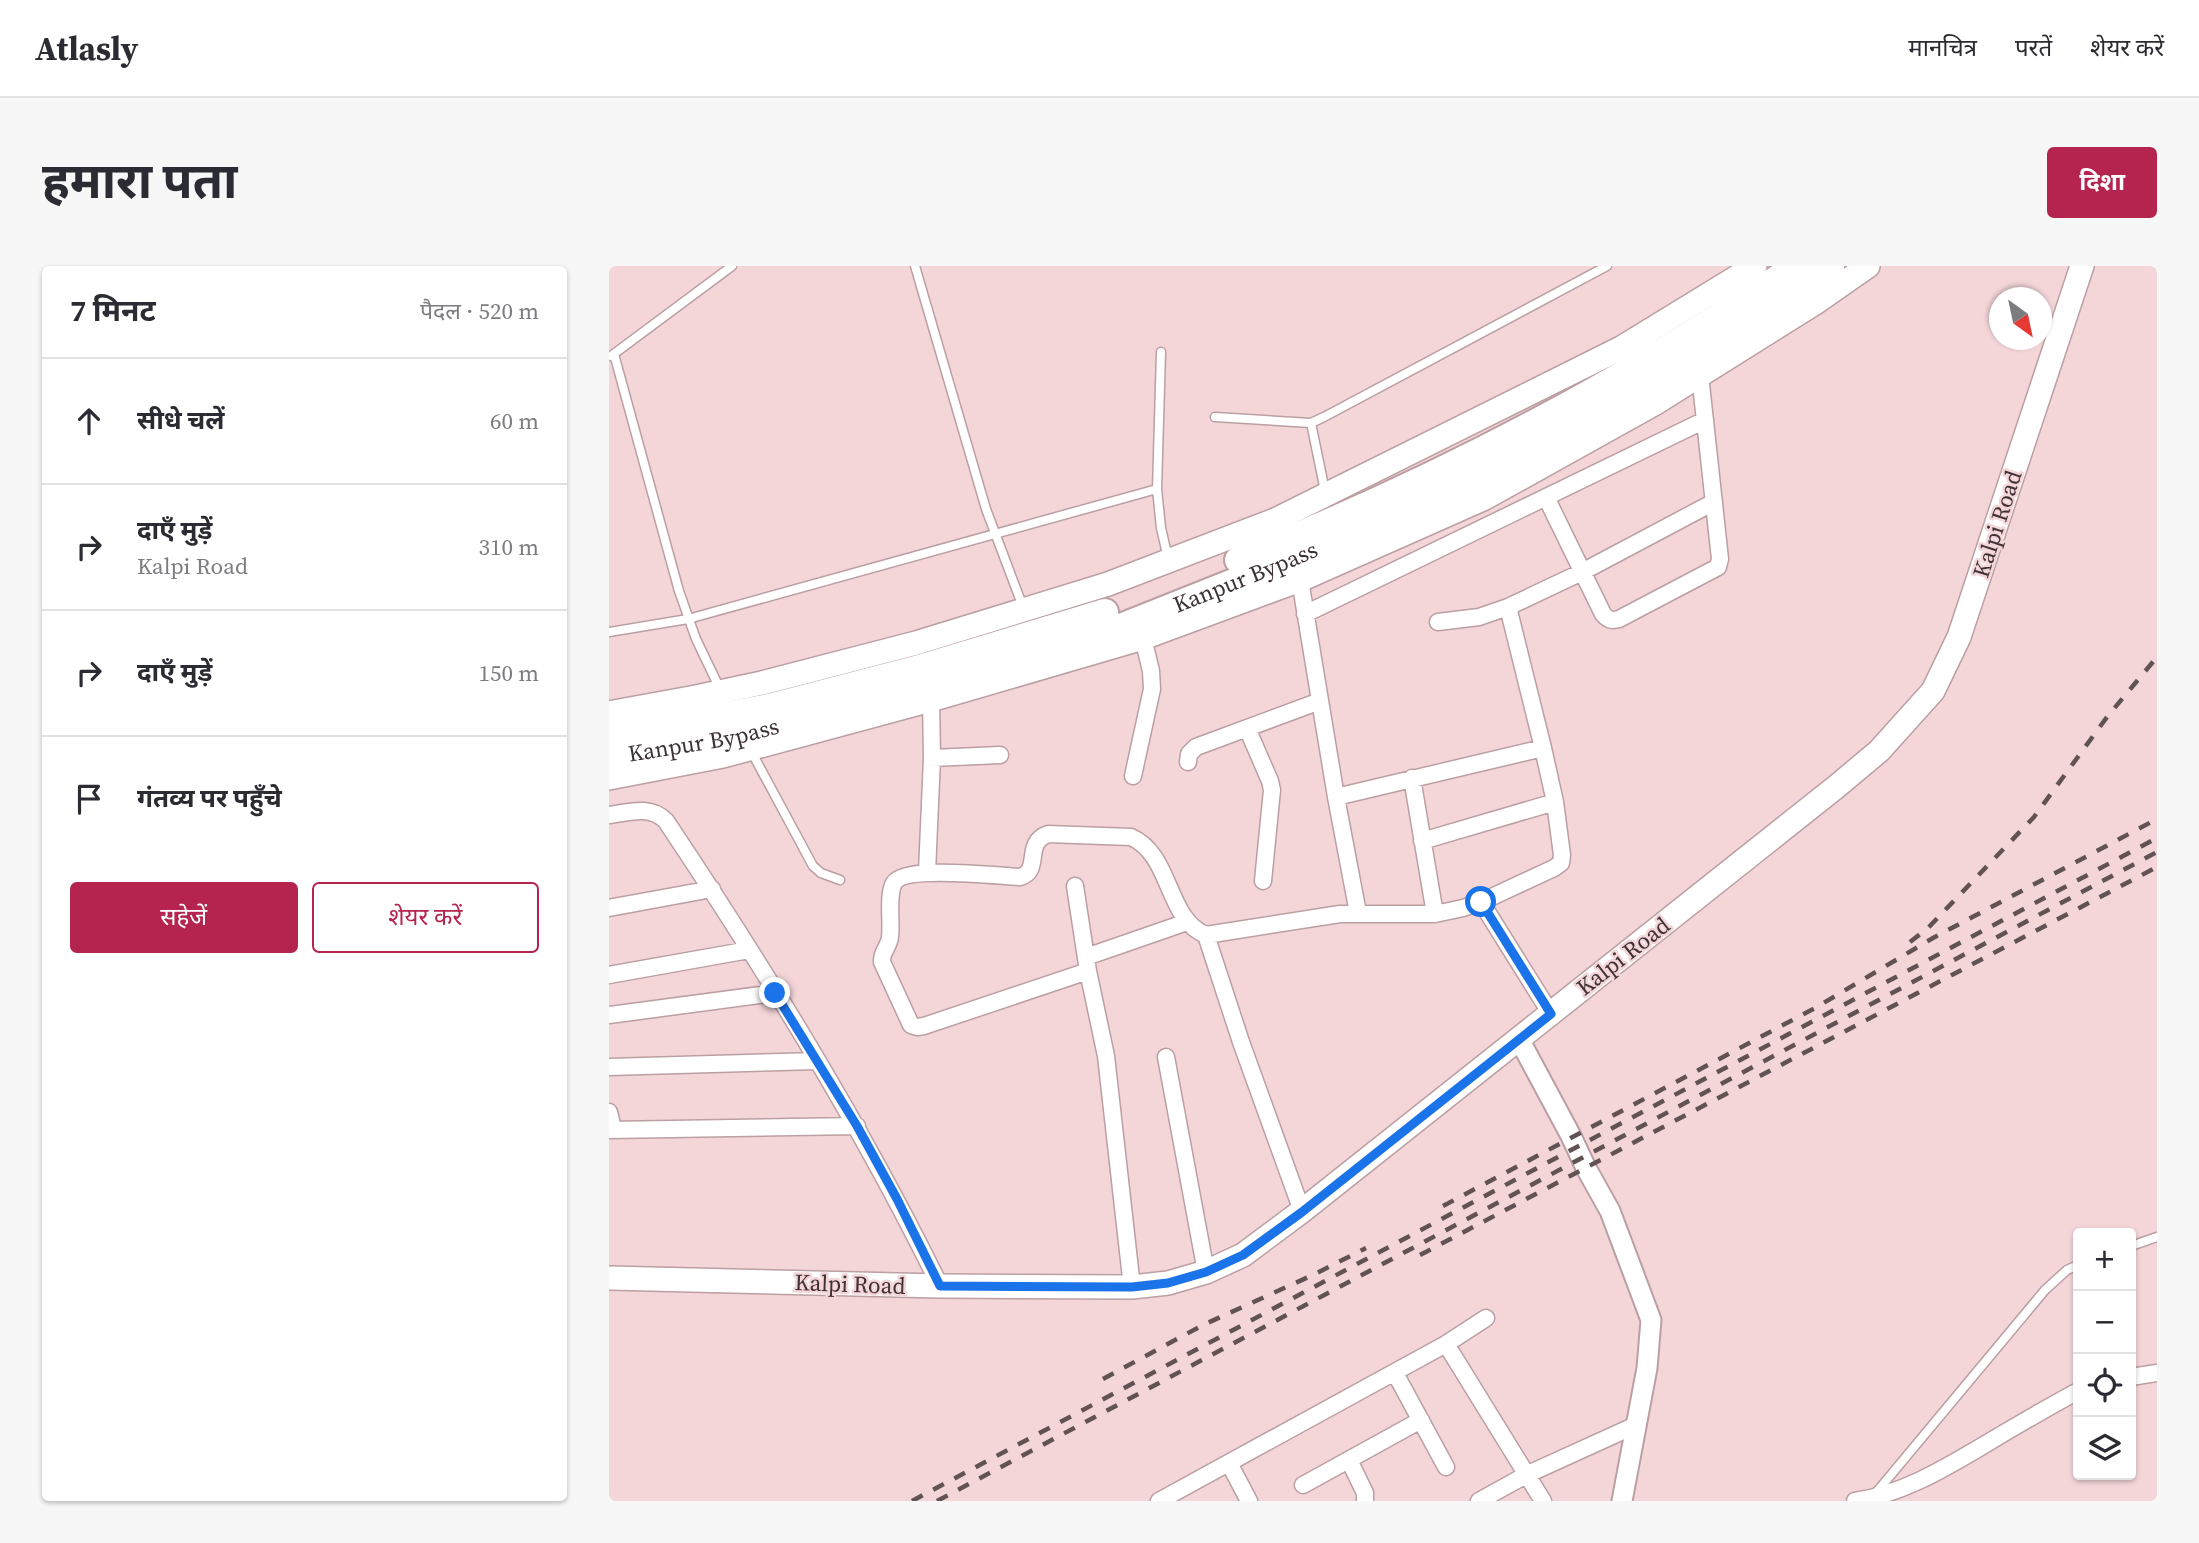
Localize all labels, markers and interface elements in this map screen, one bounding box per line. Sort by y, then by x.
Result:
text: Atlasly [35,26,138,71]
text: मानचित्र [1908,31,1977,64]
text: परतें [2015,31,2052,64]
text: शेयर करें [2090,31,2164,64]
text: हमारा पता [42,147,238,214]
button: दिशा [2047,147,2157,218]
north arrow [1989,287,2052,350]
text: 7 मिनट [70,290,156,331]
text: पैदल · 520 m [420,295,539,327]
icon: ahead [70,402,108,440]
text: सीधे चलें [137,402,225,438]
text: 60 m [490,405,539,437]
street label: Kalpi Road [1965,466,2029,582]
text: दाएँ मुड़ें [137,512,212,548]
icon: right [70,528,108,566]
text: 310 m [478,531,539,563]
street label: Kanpur Bypass [1168,533,1323,620]
text: Kalpi Road [137,550,248,582]
icon: right [70,654,108,692]
text: दाएँ मुड़ें [137,654,212,690]
text: 150 m [478,657,539,689]
street label: Kanpur Bypass [626,710,783,770]
icon: arrive [70,780,108,818]
text: गंतव्य पर पहुँचे [137,780,282,816]
button: सहेजें [70,882,298,953]
button: शेयर करें [312,882,539,953]
route start [1465,886,1496,917]
street label: Kalpi Road [1569,909,1677,1003]
route end [759,977,790,1008]
map controls [2073,1228,2136,1480]
button: + [2073,1228,2136,1291]
street label: Kalpi Road [794,1266,906,1302]
button: − [2073,1291,2136,1354]
button: locate [2073,1354,2136,1417]
button: layers [2073,1417,2136,1480]

